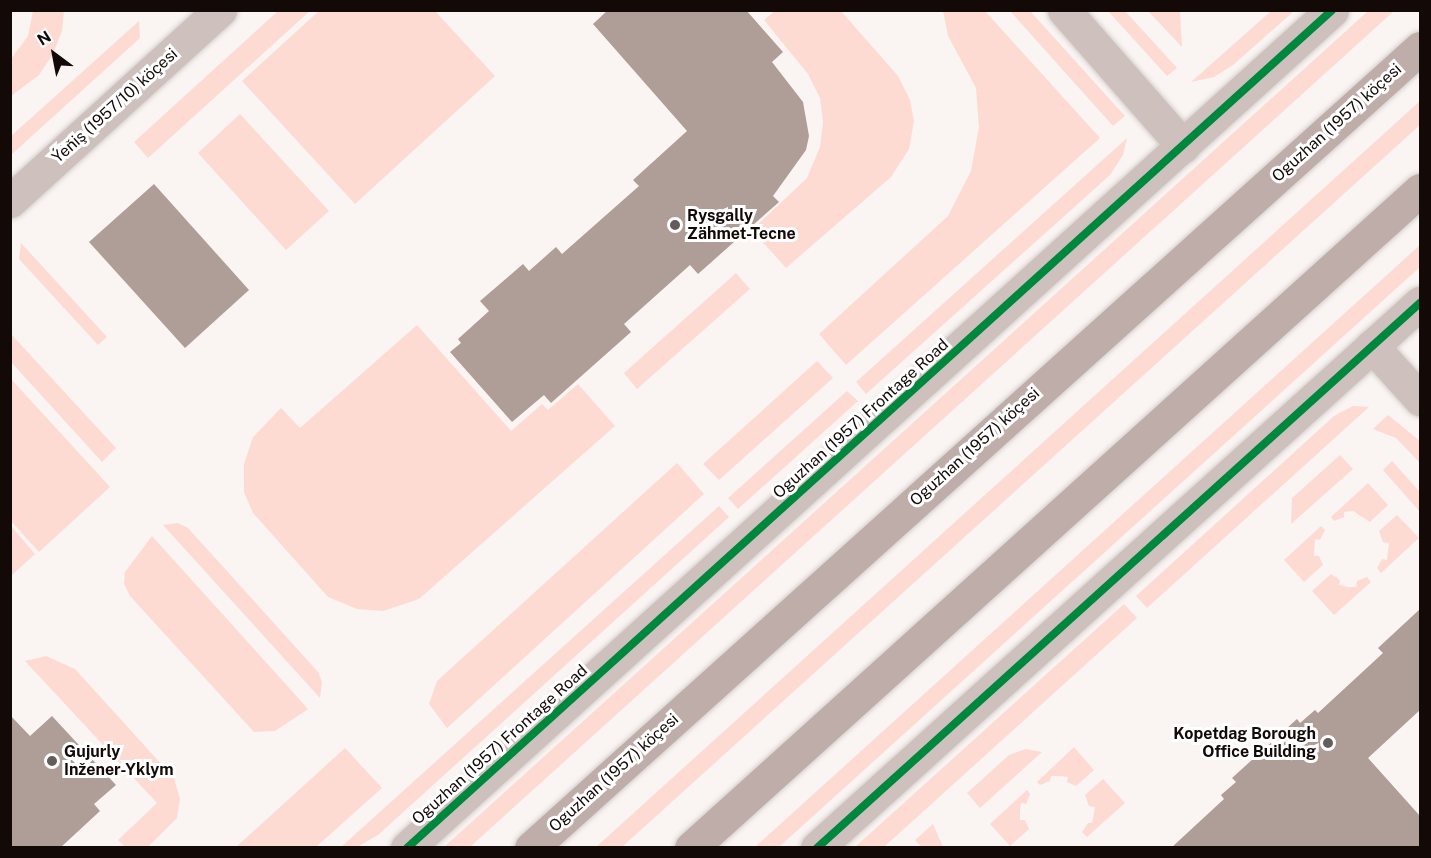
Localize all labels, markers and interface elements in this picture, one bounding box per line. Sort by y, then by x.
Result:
north arrow [24,24,84,84]
text: N [34,27,55,50]
street label: Ýeňiş (1957/10) köçesi [48,45,182,167]
street label: Oguzhan (1957) köçesi [1268,60,1406,186]
place label: Rysgally Zähmet-Tecne [687,206,796,244]
marker: Rysgally Zähmet-Tecne [668,218,682,232]
street label: Oguzhan (1957) Frontage Road [769,335,953,503]
street label: Oguzhan (1957) köçesi [906,384,1044,510]
street label: Oguzhan (1957) Frontage Road [408,661,592,829]
street label: Oguzhan (1957) köçesi [545,710,683,836]
place label: Kopetdag Borough Office Building [1173,724,1316,762]
marker: Kopetdag Borough Office Building [1321,736,1335,750]
place label: Gujurly Inžener-Yklym [64,742,174,780]
marker: Gujurly Inžener-Yklym [45,754,59,768]

